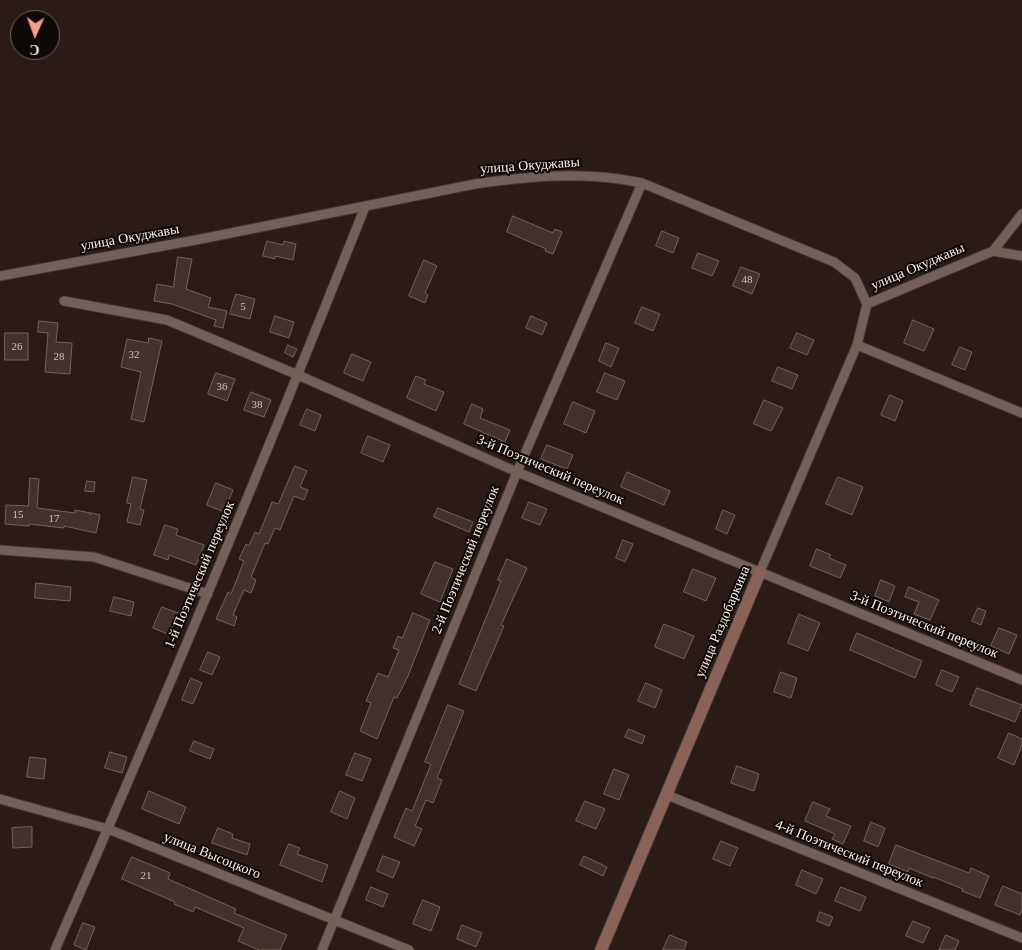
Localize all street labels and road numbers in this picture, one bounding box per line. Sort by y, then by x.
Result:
street label: улица Окуджавы [480,154,580,178]
street label: улица Окуджавы [79,221,181,255]
street label: улица Окуджавы [869,240,967,294]
street label: 3-й Поэтический переулок [474,431,626,509]
street label: 2-й Поэтический переулок [429,483,503,637]
street label: 1-й Поэтический переулок [161,499,239,651]
street label: улица Раздобаркина [692,564,754,680]
street label: 3-й Поэтический переулок [847,588,1001,662]
street label: 4-й Поэтический переулок [772,817,926,891]
street label: улица Высоцкого [161,829,263,883]

